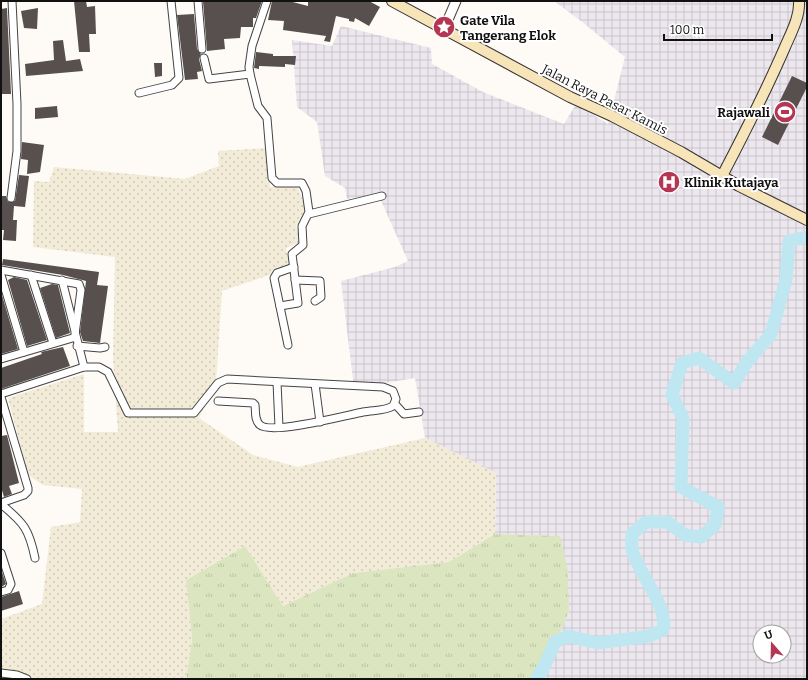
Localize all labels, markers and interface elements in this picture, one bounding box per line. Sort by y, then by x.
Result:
place label: Gate Vila Tangerang Elok [460,13,556,43]
place icon: Gate Vila Tangerang Elok [431,14,457,40]
scale bar [664,16,772,42]
text: 100 m [670,23,705,37]
street label: Jalan Raya Pasar Kamis [539,61,670,138]
sports icon: Rajawali [772,99,798,125]
place label: Rajawali [717,105,770,121]
hospital icon: Klinik Kutajaya [656,169,682,195]
place label: Klinik Kutajaya [684,175,779,191]
north arrow [752,624,792,664]
text: U [763,628,775,643]

